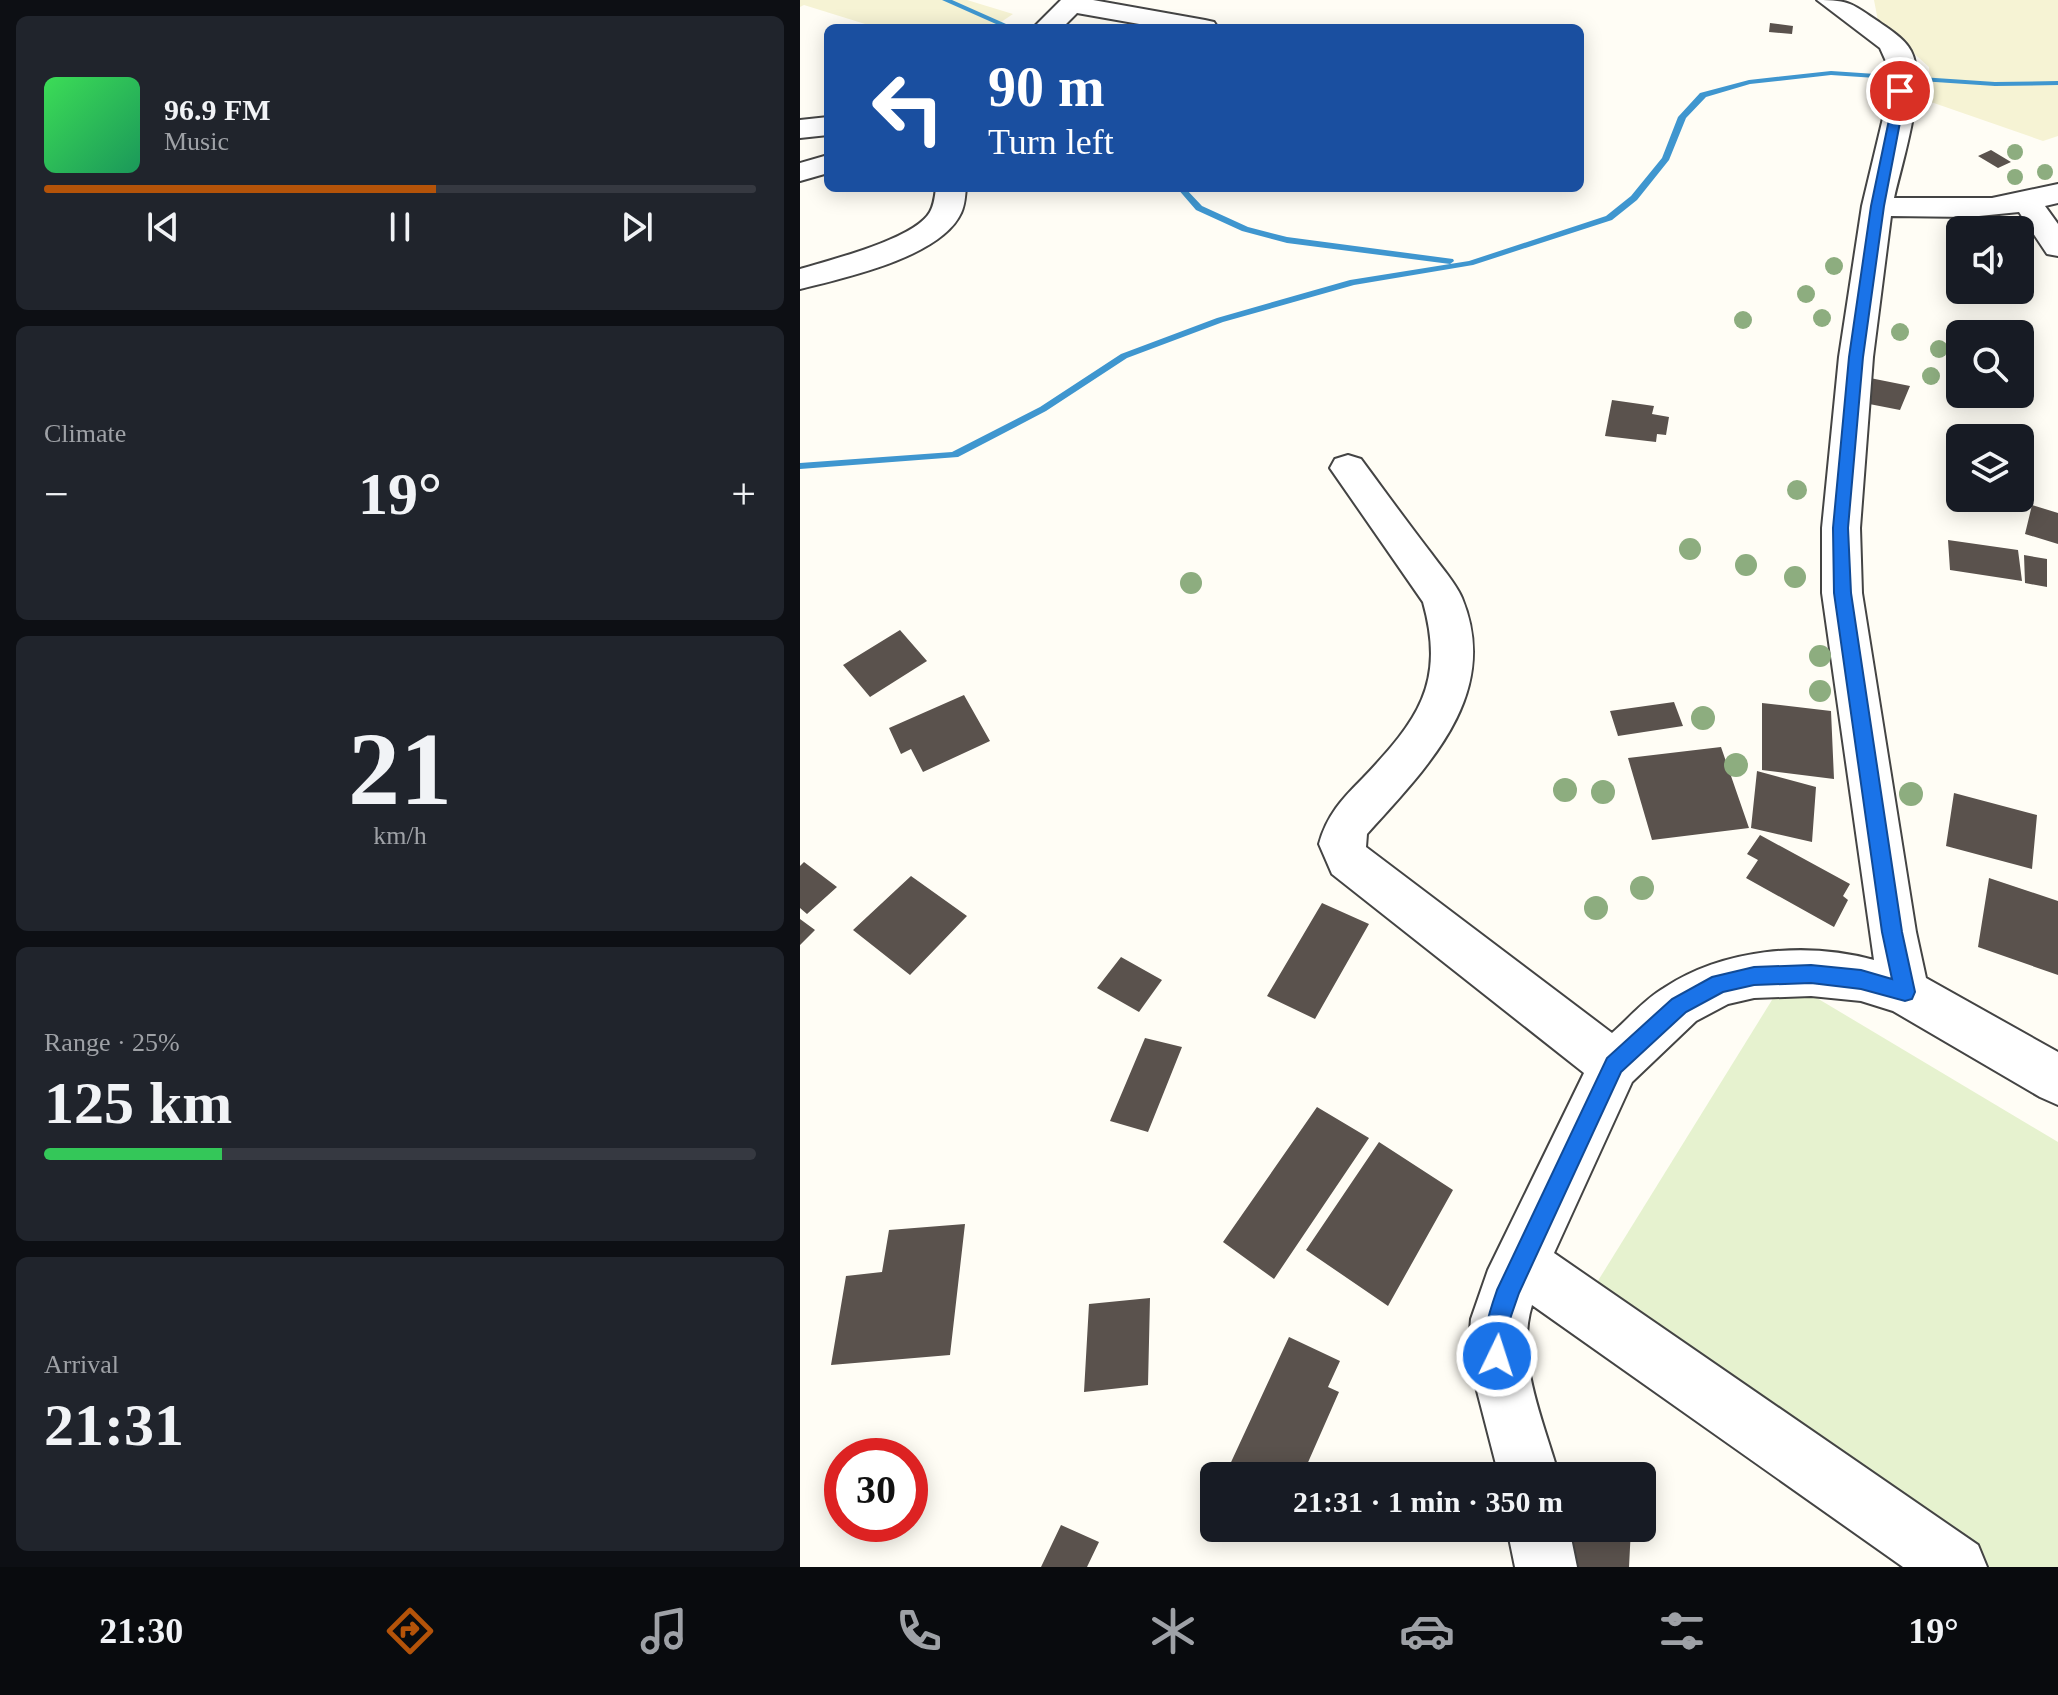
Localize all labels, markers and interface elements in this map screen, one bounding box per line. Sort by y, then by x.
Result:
icon: left [856,56,960,160]
text: 90 m [988,56,1105,118]
pin [1866,57,1934,125]
icon: arrive [1878,69,1922,113]
text: 96.9 FM [164,93,271,126]
text: Turn left [988,122,1114,162]
text: Music [164,127,229,156]
icon: previous [141,205,185,249]
icon: pause [378,205,422,249]
icon: next [615,205,659,249]
map controls [1946,216,2034,512]
button: sound [1946,216,2034,304]
button: search [1946,320,2034,408]
text: Climate [44,419,126,448]
button: layers [1946,424,2034,512]
text: 19° [358,461,442,527]
text: − [44,470,69,519]
text: + [731,470,756,519]
text: 21 [348,711,452,826]
text: km/h [373,821,427,850]
text: Range · 25% [44,1028,180,1057]
text: 125 km [44,1070,232,1136]
position arrow [1455,1314,1539,1398]
text: Arrival [44,1350,119,1379]
text: 21:31 [44,1392,184,1458]
speed limit sign: 30 [824,1438,928,1542]
text: 21:31 · 1 min · 350 m [1293,1485,1563,1518]
icon: directions [382,1603,438,1659]
icon: music [636,1603,692,1659]
icon: phone [891,1603,947,1659]
icon: climate [1145,1603,1201,1659]
icon: car [1399,1603,1455,1659]
icon: filters [1654,1603,1710,1659]
text: 21:30 [99,1611,183,1651]
text: 19° [1908,1611,1959,1651]

